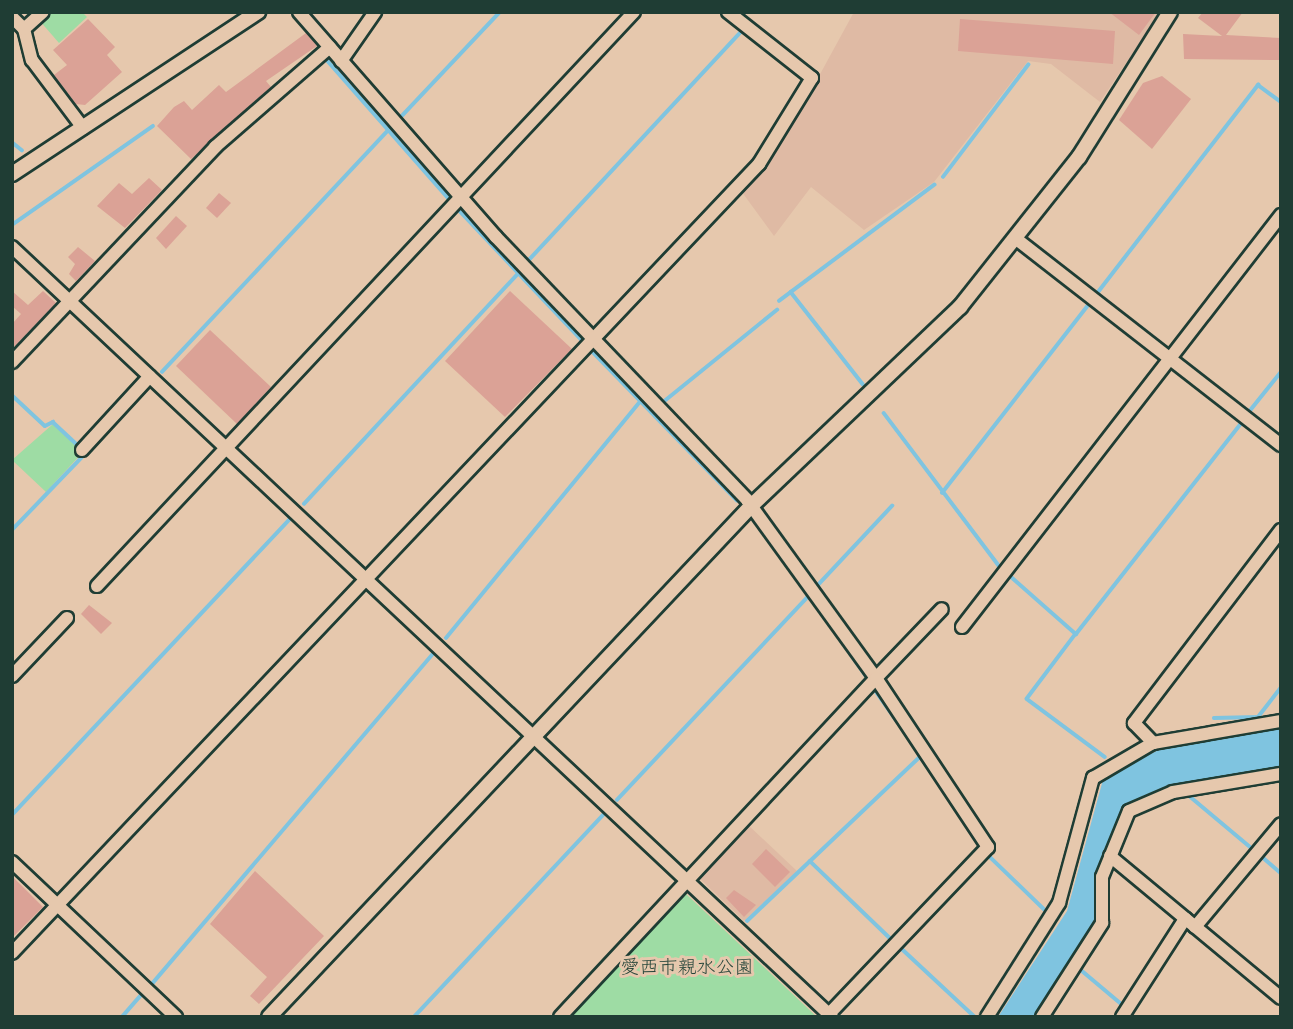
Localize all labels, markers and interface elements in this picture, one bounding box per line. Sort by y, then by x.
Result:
park label: 愛西市親水公園 [621,955,753,977]

